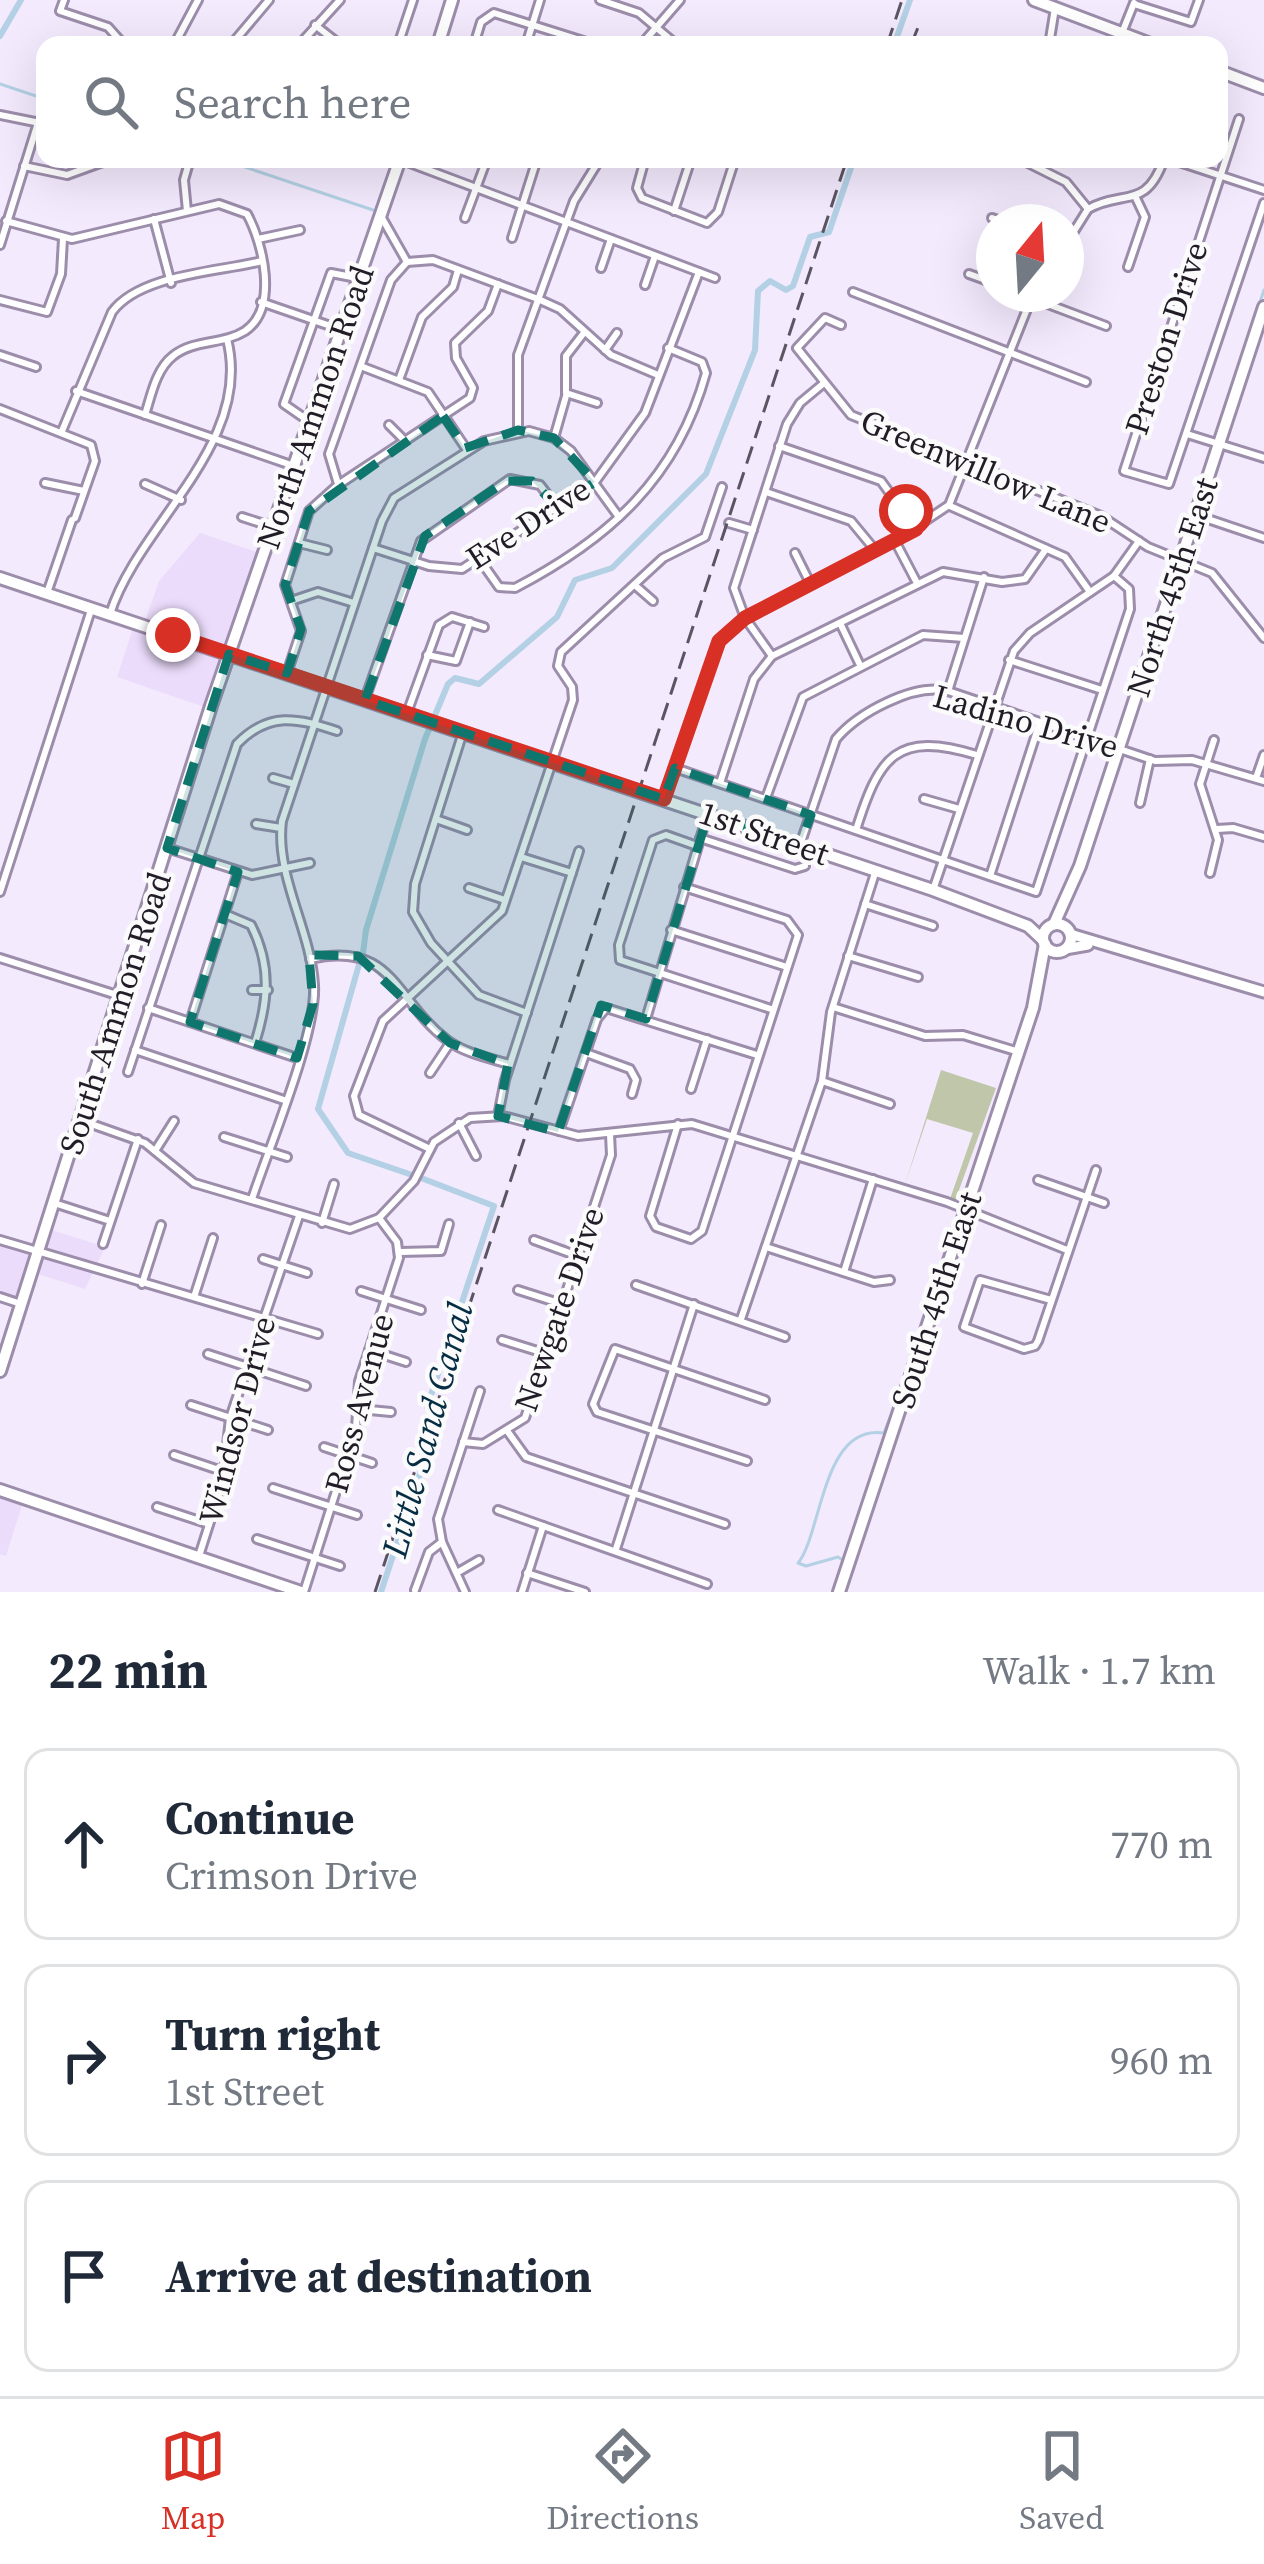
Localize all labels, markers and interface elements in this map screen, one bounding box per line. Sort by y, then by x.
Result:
search box [36,36,1228,168]
icon: search [78,69,144,135]
text: Search here [174,71,411,133]
north arrow [976,204,1084,312]
street label: Preston Drive [1114,236,1218,440]
street label: North Ammon Road [245,259,385,555]
street label: Greenwillow Lane [854,398,1118,544]
street label: Eve Drive [457,466,599,580]
street label: North 45th East [1115,471,1229,702]
route start [879,484,933,538]
route end [146,608,200,662]
street label: Ladino Drive [928,673,1124,769]
street label: 1st Street [693,790,835,876]
street label: South Ammon Road [48,866,182,1160]
street label: South 45th East [880,1186,992,1414]
street label: Newgate Drive [503,1201,615,1417]
water label: Little Sand Canal [369,1297,485,1564]
street label: Ross Avenue [313,1308,405,1498]
street label: Windsor Drive [188,1311,286,1529]
text: 22 min [48,1635,208,1705]
text: Walk · 1.7 km [982,1644,1216,1697]
text: Continue [165,1787,354,1849]
icon: ahead [51,1811,117,1877]
text: 770 m [1110,1818,1213,1871]
text: Crimson Drive [165,1849,418,1902]
text: Turn right [165,2003,380,2065]
icon: right [51,2027,117,2093]
text: 960 m [1110,2034,1213,2087]
text: 1st Street [165,2065,324,2118]
icon: arrive [51,2243,117,2309]
text: Arrive at destination [165,2245,592,2307]
tab: Map [160,2423,226,2540]
tab: Directions [546,2423,699,2540]
tab: Saved [1019,2423,1104,2540]

